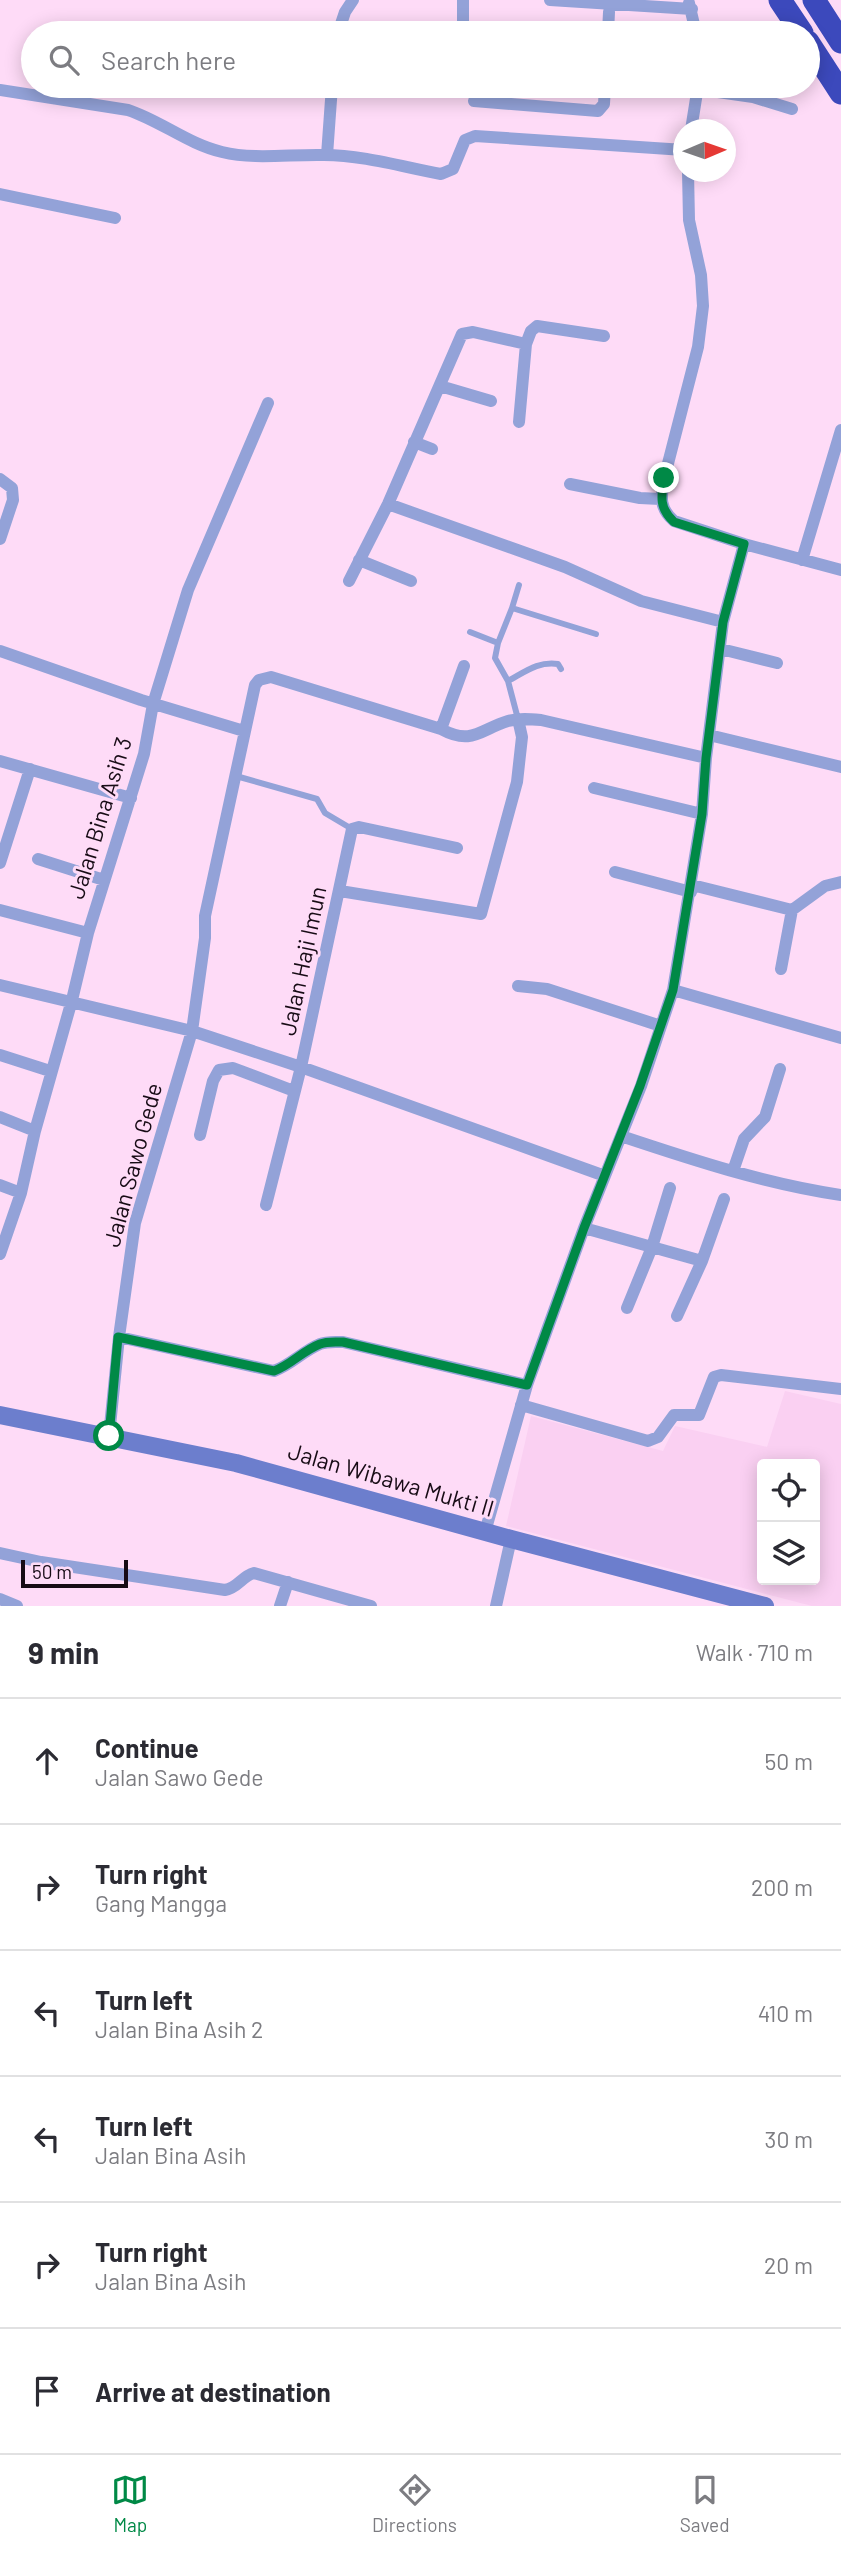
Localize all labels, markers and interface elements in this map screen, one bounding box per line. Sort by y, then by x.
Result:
search box [21,21,820,98]
icon: search [45,41,83,79]
text: Search here [101,44,236,75]
north arrow [673,119,736,182]
route end [648,462,679,493]
street label: Jalan Bina Asih 3 [61,733,137,902]
street label: Jalan Haji Imun [273,884,331,1038]
street label: Jalan Sawo Gede [97,1080,167,1250]
route start [93,1420,124,1451]
street label: Jalan Wibawa Mukti II [285,1436,498,1522]
map controls [757,1459,820,1585]
button: locate [757,1459,820,1522]
button: layers [757,1522,820,1585]
scale bar [21,1557,128,1589]
text: 50 m [32,1560,72,1583]
text: 9 min [28,1634,99,1670]
text: Walk · 710 m [696,1638,813,1666]
text: Continue [95,1732,199,1763]
icon: ahead [28,1742,66,1780]
text: 50 m [765,1747,813,1775]
text: Jalan Sawo Gede [95,1763,264,1791]
text: Turn right [95,1858,208,1889]
icon: right [28,1868,66,1906]
text: 200 m [751,1873,813,1901]
text: Gang Mangga [95,1889,227,1917]
text: Turn left [95,1984,193,2015]
icon: left [28,1994,66,2032]
text: 410 m [758,1999,813,2027]
text: Jalan Bina Asih 2 [95,2015,263,2043]
text: Turn left [95,2110,193,2141]
icon: left [28,2120,66,2158]
text: 30 m [765,2125,813,2153]
text: Jalan Bina Asih [95,2141,246,2169]
text: Turn right [95,2236,208,2267]
icon: right [28,2246,66,2284]
text: 20 m [764,2251,813,2279]
text: Jalan Bina Asih [95,2267,246,2295]
icon: arrive [28,2372,66,2410]
text: Arrive at destination [95,2376,331,2407]
tab: Map [111,2471,149,2536]
tab: Directions [372,2471,457,2536]
tab: Saved [680,2471,730,2536]

